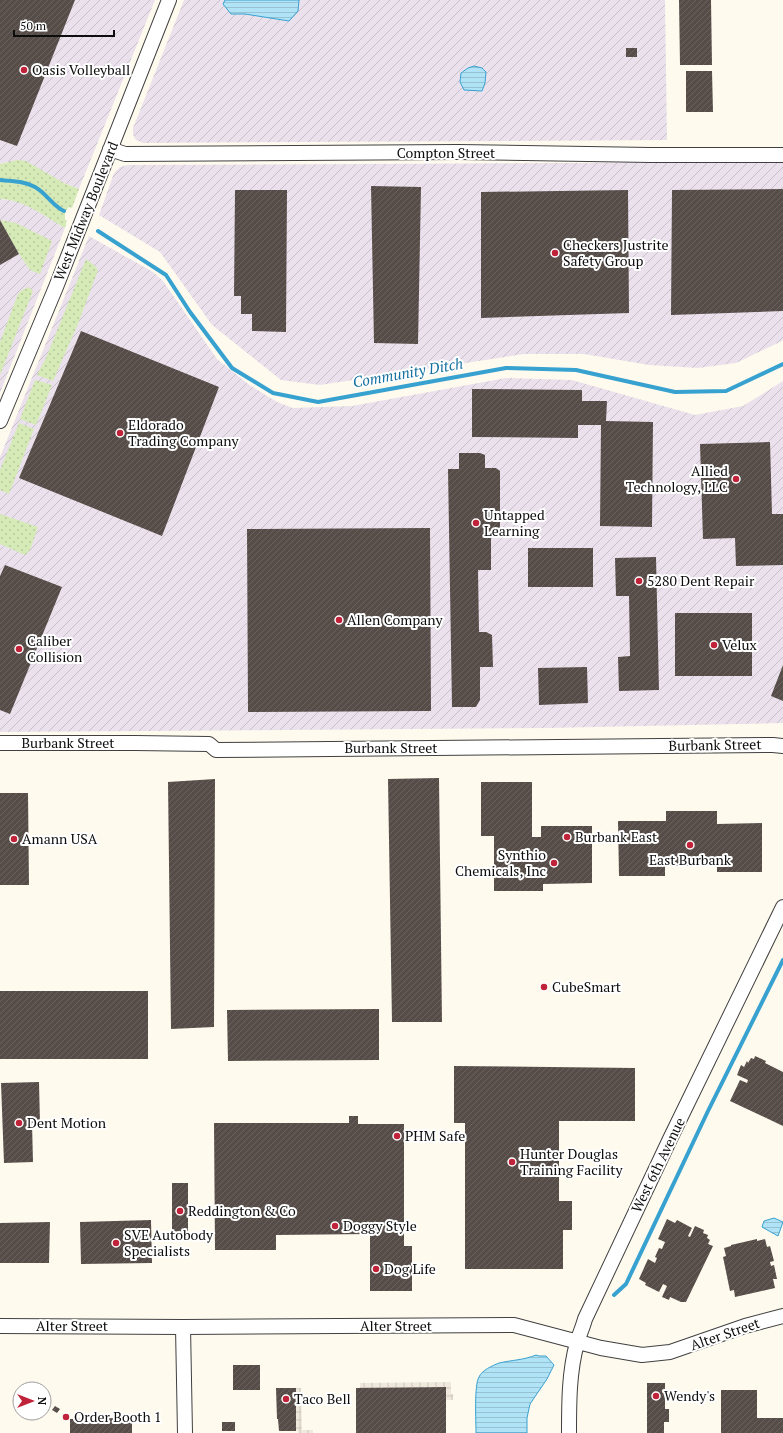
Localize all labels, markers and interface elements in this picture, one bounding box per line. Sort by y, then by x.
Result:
scale bar [14,12,114,38]
text: 50 m [20,18,47,33]
place label: Oasis Volleyball [32,60,130,79]
marker: Oasis Volleyball [19,65,29,75]
street label: West Midway Boulevard [49,138,122,283]
street label: Compton Street [397,143,496,162]
place label: Checkers Justrite Safety Group [563,235,669,270]
marker: Checkers Justrite Safety Group [550,248,560,258]
water label: Community Ditch [351,352,465,392]
place label: Eldorado Trading Company [128,415,240,450]
marker: Eldorado Trading Company [115,428,125,438]
place label: Allied Technology, LLC [626,461,728,496]
marker: Allied Technology, LLC [731,474,741,484]
place label: Untapped Learning [484,505,545,540]
marker: Untapped Learning [471,518,481,528]
place label: 5280 Dent Repair [647,571,755,590]
marker: 5280 Dent Repair [634,576,644,586]
place label: Allen Company [347,610,444,629]
marker: Allen Company [334,615,344,625]
place label: Caliber Collision [27,631,83,666]
place label: Velux [722,635,758,654]
marker: Velux [709,640,719,650]
marker: Caliber Collision [14,644,24,654]
street label: Burbank Street [21,733,115,752]
street label: Burbank Street [668,734,762,755]
street label: Burbank Street [344,738,438,757]
place label: Burbank East [575,827,658,846]
place label: Amann USA [22,829,98,848]
marker: Burbank East [562,832,572,842]
marker: Amann USA [9,834,19,844]
marker: East Burbank [685,840,695,850]
place label: Synthio Chemicals, Inc [455,845,546,880]
place label: East Burbank [649,850,732,869]
marker: Synthio Chemicals, Inc [549,858,559,868]
place label: CubeSmart [552,977,622,996]
marker: CubeSmart [539,982,549,992]
place label: Dent Motion [27,1113,107,1132]
street label: West 6th Avenue [626,1114,689,1216]
marker: Dent Motion [14,1118,24,1128]
place label: PHM Safe [405,1126,465,1145]
marker: PHM Safe [392,1131,402,1141]
place label: Hunter Douglas Training Facility [520,1144,624,1179]
marker: Hunter Douglas Training Facility [507,1157,517,1167]
place label: Reddington & Co [188,1201,296,1220]
marker: Reddington & Co [175,1206,185,1216]
place label: Doggy Style [343,1216,417,1235]
marker: Doggy Style [330,1221,340,1231]
place label: SVE Autobody Specialists [124,1225,214,1260]
marker: SVE Autobody Specialists [111,1238,121,1248]
place label: Dog Life [384,1259,436,1278]
marker: Dog Life [371,1264,381,1274]
street label: Alter Street [688,1313,763,1354]
street label: Alter Street [36,1316,109,1335]
street label: Alter Street [360,1316,433,1335]
north arrow [12,1381,52,1421]
place label: Wendy's [664,1386,715,1405]
place label: Taco Bell [294,1389,351,1408]
marker: Wendy's [651,1391,661,1401]
marker: Taco Bell [281,1394,291,1404]
text: N [35,1397,49,1406]
place label: Order Booth 1 [74,1407,162,1426]
marker: Order Booth 1 [61,1412,71,1422]

